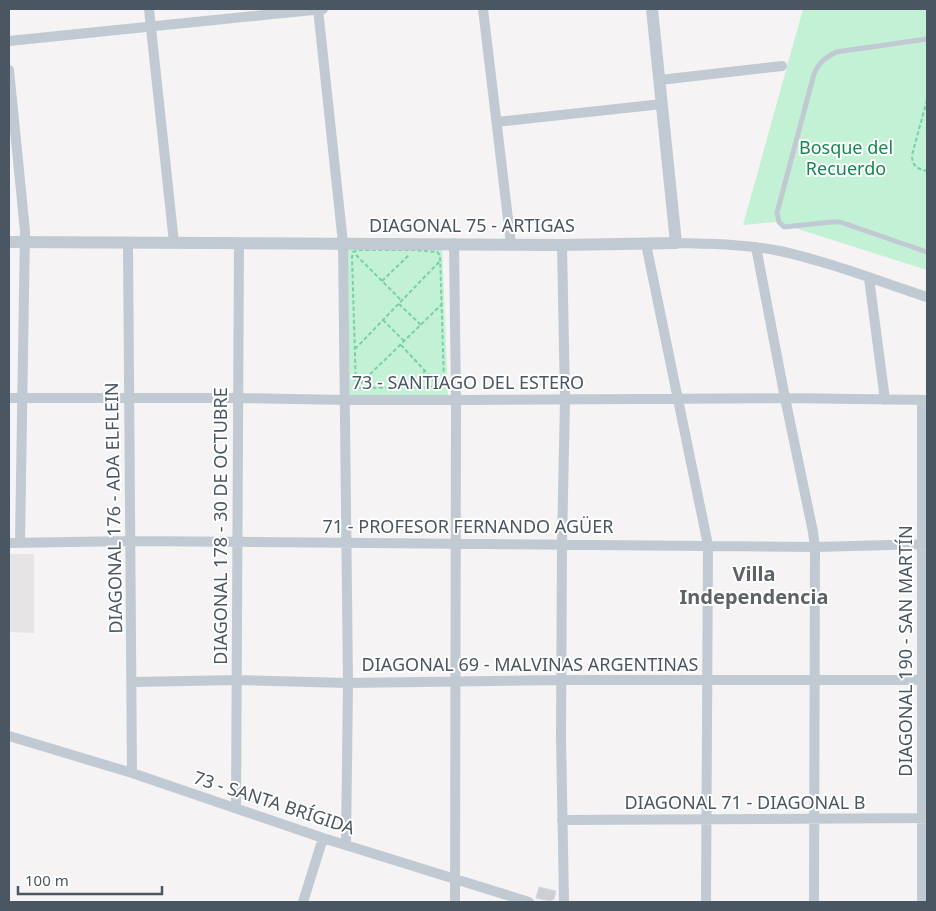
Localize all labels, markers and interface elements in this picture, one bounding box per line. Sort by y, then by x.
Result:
park label: Bosque del Recuerdo [799,135,893,180]
street label: DIAGONAL 75 - ARTIGAS [369,213,575,237]
street label: 73 - SANTIAGO DEL ESTERO [352,370,584,394]
street label: DIAGONAL 176 - ADA ELFLEIN [99,382,127,634]
street label: DIAGONAL 178 - 30 DE OCTUBRE [208,387,232,665]
street label: 71 - PROFESOR FERNANDO AGÜER [323,514,613,538]
street label: DIAGONAL 190 - SAN MARTÍN [893,525,917,777]
district label: Villa Independencia [680,560,828,610]
street label: DIAGONAL 69 - MALVINAS ARGENTINAS [362,652,699,676]
street label: 73 - SANTA BRÍGIDA [191,765,358,840]
street label: DIAGONAL 71 - DIAGONAL B [624,790,866,814]
scale bar [18,864,161,896]
text: 100 m [25,870,69,890]

